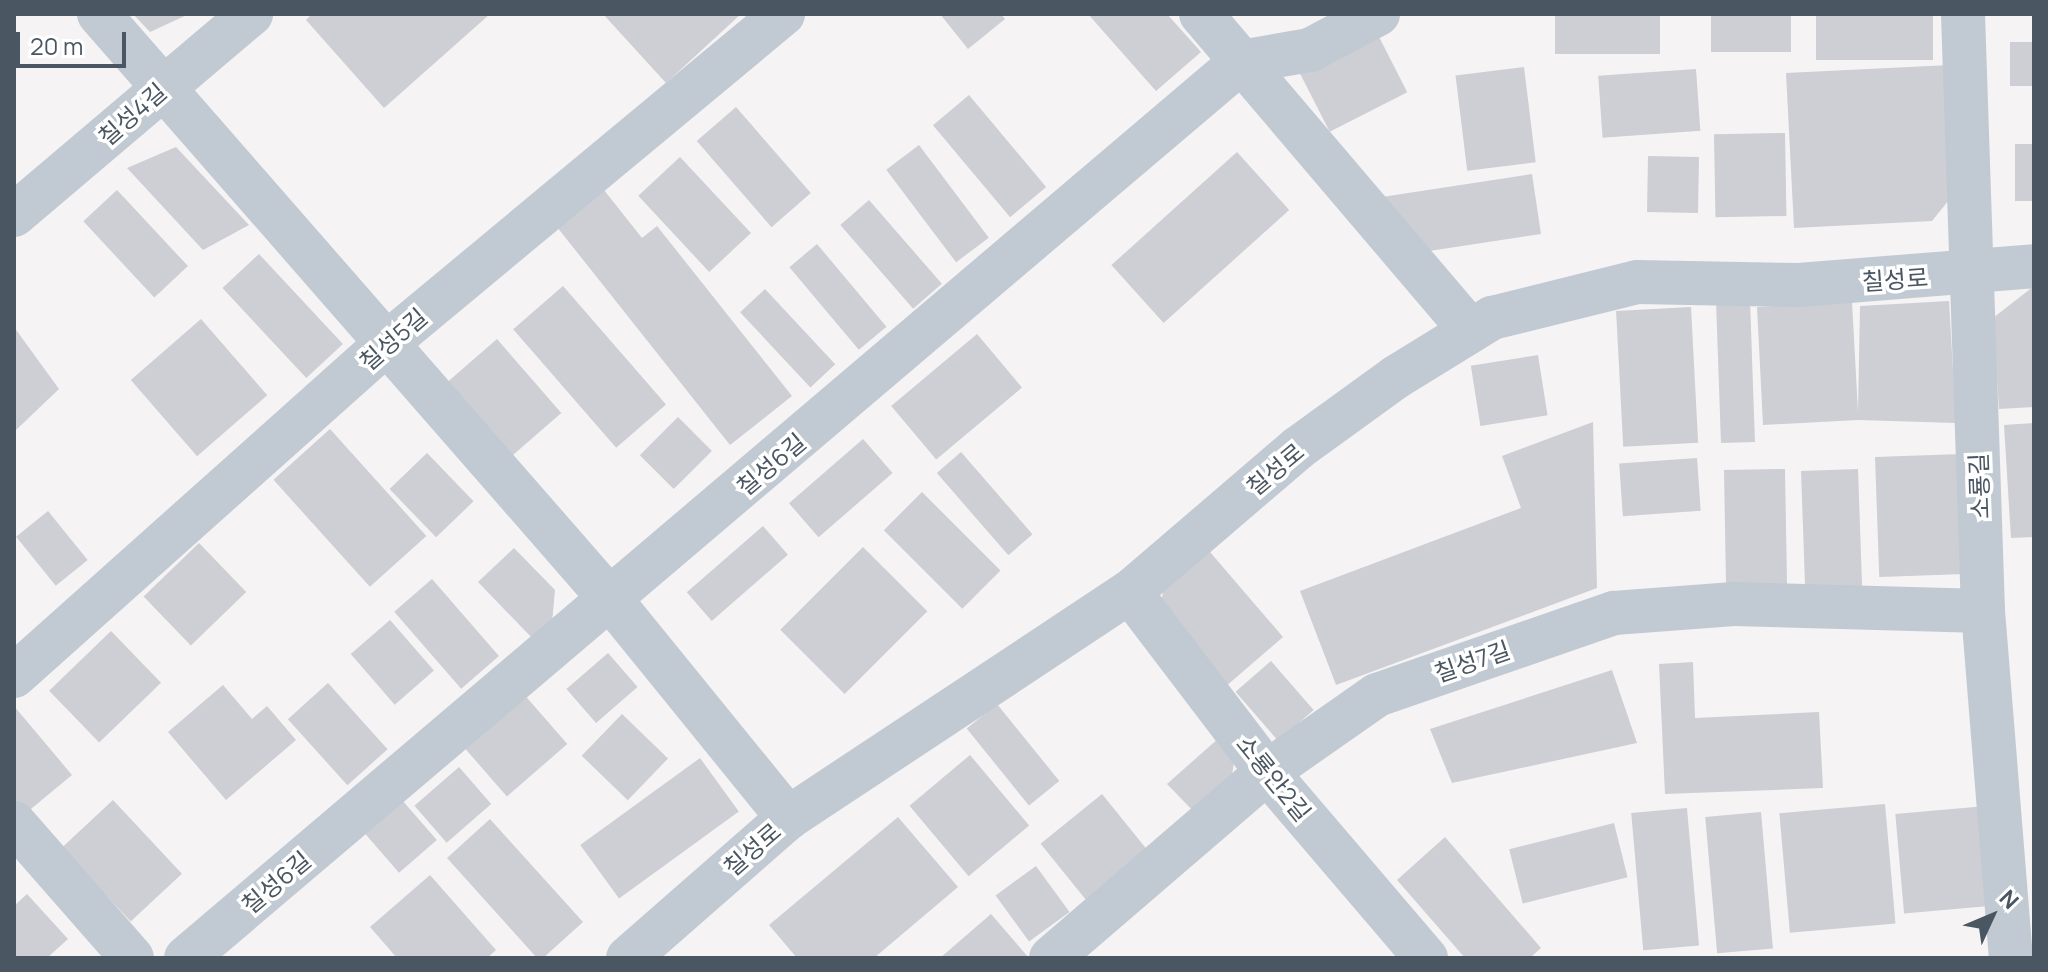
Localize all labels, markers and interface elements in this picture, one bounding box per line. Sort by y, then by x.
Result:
scale bar [20,16,130,66]
text: 20 m [30,29,83,62]
street label: 칠성4길 [92,77,172,151]
street label: 칠성로 [1861,262,1929,296]
street label: 칠성5길 [353,302,433,376]
street label: 칠성6길 [731,427,811,501]
street label: 칠성로 [1240,437,1310,501]
street label: 소룡길 [1963,452,1995,520]
street label: 칠성7길 [1430,635,1514,687]
street label: 소룡안2길 [1231,729,1317,827]
street label: 칠성로 [718,816,786,882]
street label: 칠성6길 [236,845,316,919]
north arrow [1952,876,2032,956]
text: N [1993,883,2026,915]

